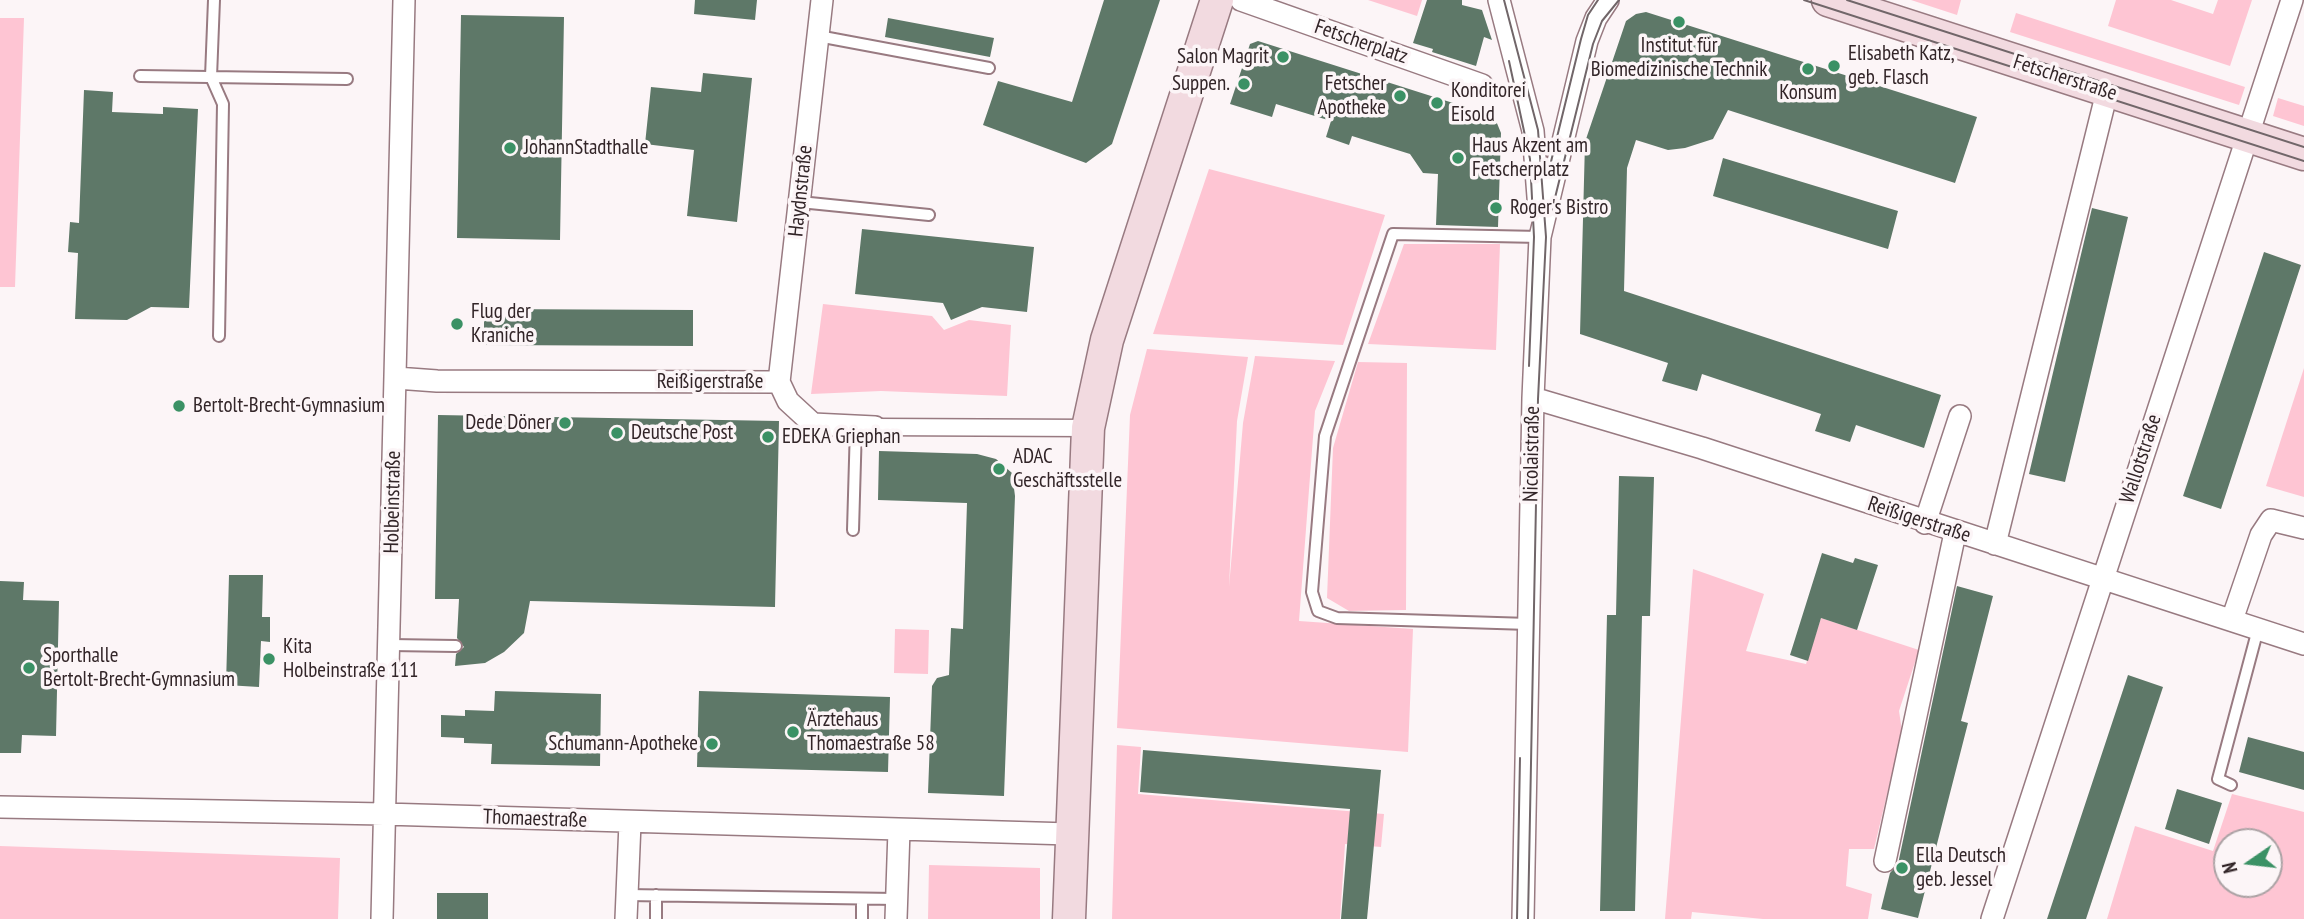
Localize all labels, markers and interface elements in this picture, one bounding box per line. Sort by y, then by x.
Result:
street label: Fetscherplatz [1311,14,1411,70]
marker: Institut für Biomedizinische Technik [1671,14,1687,30]
place label: Institut für Biomedizinische Technik [1591,33,1767,83]
place label: Elisabeth Katz, geb. Flasch [1848,41,1955,91]
place label: Salon Magrit [1177,44,1269,70]
marker: Salon Magrit [1275,49,1291,65]
street label: Fetscherstraße [2010,49,2120,107]
marker: Elisabeth Katz, geb. Flasch [1826,58,1842,74]
marker: Konsum [1800,61,1816,77]
place label: Suppen. [1172,71,1230,97]
place label: Fetscher Apotheke [1318,71,1386,121]
marker: Suppen. [1236,76,1252,92]
place label: Konditorei Eisold [1451,78,1526,128]
place label: Konsum [1779,80,1837,106]
marker: Fetscher Apotheke [1392,88,1408,104]
marker: Konditorei Eisold [1429,95,1445,111]
place label: Haus Akzent am Fetscherplatz [1472,133,1588,183]
place label: JohannStadthalle [524,135,648,161]
marker: JohannStadthalle [502,140,518,156]
street label: Haydnstraße [784,144,818,238]
marker: Haus Akzent am Fetscherplatz [1450,150,1466,166]
place label: Roger's Bistro [1510,195,1608,221]
marker: Roger's Bistro [1488,200,1504,216]
place label: Flug der Kraniche [471,299,534,349]
marker: Flug der Kraniche [449,316,465,332]
street label: Reißigerstraße [657,369,763,395]
place label: Bertolt-Brecht-Gymnasium [193,393,385,419]
marker: Bertolt-Brecht-Gymnasium [171,398,187,414]
street label: Nicolaistraße [1519,406,1545,502]
place label: Dede Döner [465,410,551,436]
street label: Wallotstraße [2115,411,2167,507]
marker: Dede Döner [557,415,573,431]
place label: Deutsche Post [631,420,733,446]
place label: EDEKA Griephan [782,424,901,450]
marker: Deutsche Post [609,425,625,441]
marker: EDEKA Griephan [760,429,776,445]
place label: ADAC Geschäftsstelle [1013,444,1122,494]
street label: Holbeinstraße [380,450,406,554]
marker: ADAC Geschäftsstelle [991,461,1007,477]
street label: Reißigerstraße [1864,492,1974,548]
place label: Kita Holbeinstraße 111 [283,634,419,684]
place label: Sporthalle Bertolt-Brecht-Gymnasium [43,643,235,693]
marker: Kita Holbeinstraße 111 [261,651,277,667]
marker: Sporthalle Bertolt-Brecht-Gymnasium [21,660,37,676]
place label: Ärztehaus Thomaestraße 58 [807,707,935,757]
marker: Ärztehaus Thomaestraße 58 [785,724,801,740]
place label: Schumann-Apotheke [548,731,698,757]
marker: Schumann-Apotheke [704,736,720,752]
street label: Thomaestraße [482,805,588,833]
north arrow [2213,828,2283,898]
place label: Ella Deutsch geb. Jessel [1916,843,2006,893]
marker: Ella Deutsch geb. Jessel [1894,860,1910,876]
text: N [2217,860,2242,875]

